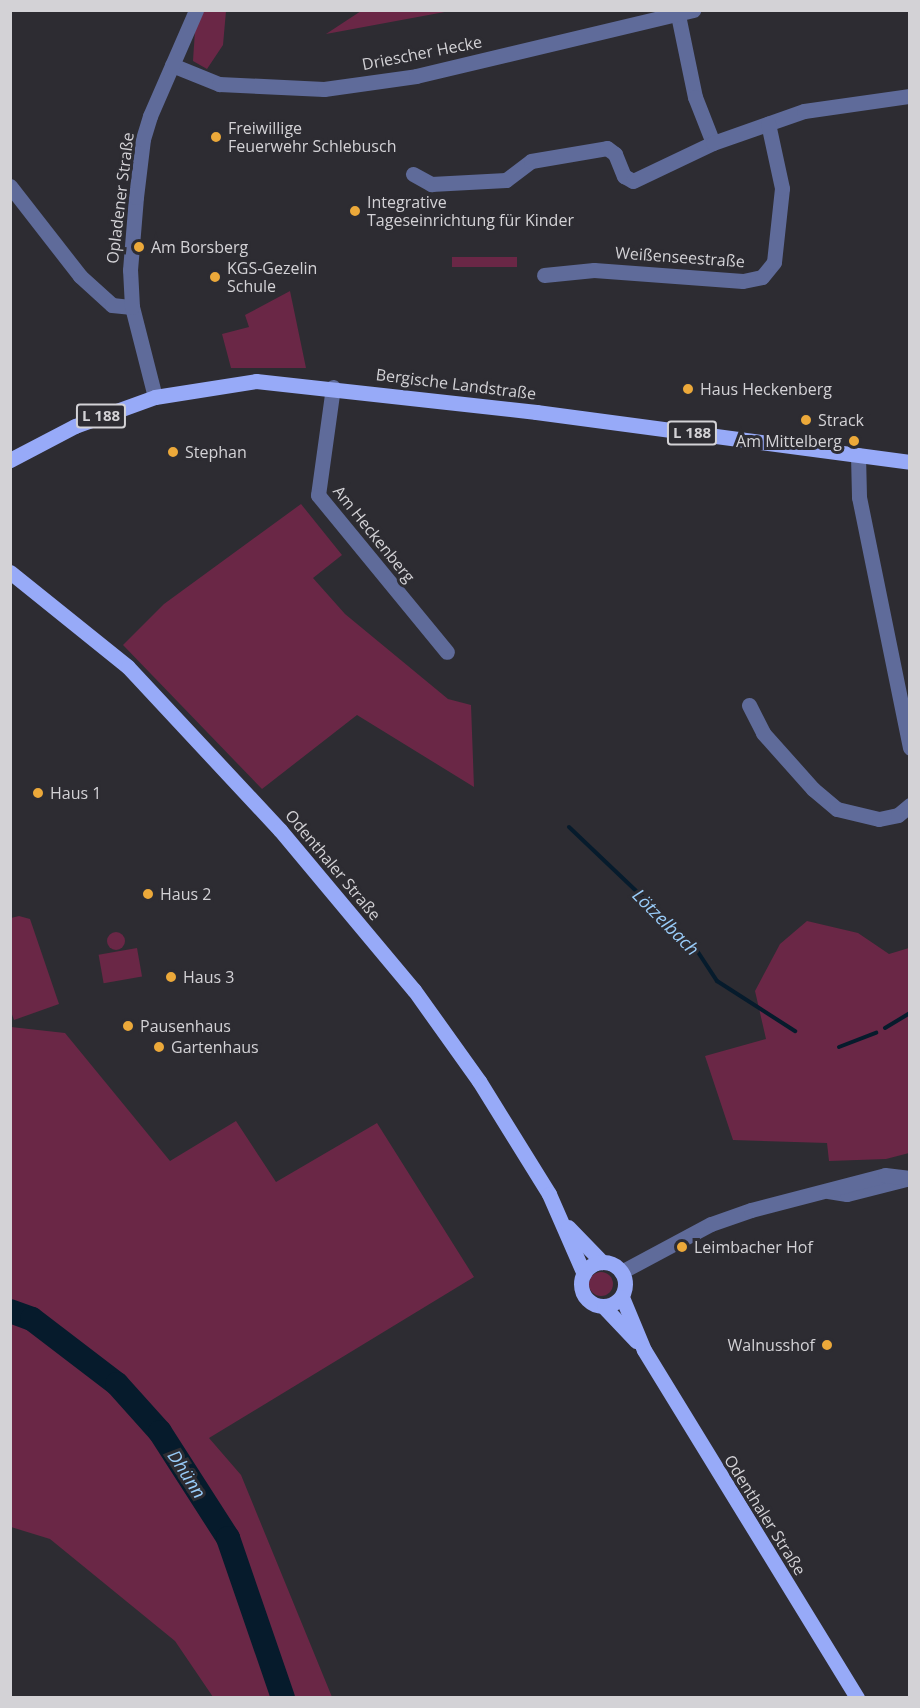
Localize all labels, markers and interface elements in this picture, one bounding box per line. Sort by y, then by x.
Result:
street label: Driescher Hecke [360,32,484,74]
place label: Freiwillige Feuerwehr Schlebusch [228,118,396,156]
marker: Freiwillige Feuerwehr Schlebusch [209,130,223,144]
street label: Opladener Straße [102,131,138,265]
place label: Integrative Tageseinrichtung für Kinder [367,192,574,230]
marker: Integrative Tageseinrichtung für Kinder [348,204,362,218]
place label: Am Borsberg [151,237,248,257]
marker: Am Borsberg [132,240,146,254]
street label: Weißenseestraße [615,243,745,271]
place label: KGS-Gezelin Schule [227,258,317,296]
marker: KGS-Gezelin Schule [208,270,222,284]
street label: Bergische Landstraße [375,365,537,403]
place label: Haus Heckenberg [700,379,832,399]
marker: Haus Heckenberg [681,382,695,396]
road number: L 188 [76,404,126,428]
place label: Strack [818,410,864,430]
marker: Strack [799,413,813,427]
road number: L 188 [666,421,718,445]
place label: Am Mittelberg [736,431,842,451]
marker: Am Mittelberg [847,434,861,448]
place label: Stephan [185,442,247,462]
marker: Stephan [166,445,180,459]
street label: Am Heckenberg [329,482,419,586]
place label: Haus 1 [50,783,101,803]
marker: Haus 1 [31,786,45,800]
street label: Odenthaler Straße [281,806,385,924]
place label: Haus 2 [160,884,211,904]
water label: Lötzelbach [628,884,704,960]
marker: Haus 2 [141,887,155,901]
place label: Haus 3 [183,967,234,987]
marker: Haus 3 [164,970,178,984]
place label: Pausenhaus [140,1016,231,1036]
marker: Pausenhaus [121,1019,135,1033]
place label: Gartenhaus [171,1037,259,1057]
marker: Gartenhaus [152,1040,166,1054]
place label: Leimbacher Hof [694,1237,813,1257]
marker: Leimbacher Hof [675,1240,689,1254]
place label: Walnusshof [728,1335,815,1355]
marker: Walnusshof [820,1338,834,1352]
water label: Dhünn [163,1446,211,1502]
street label: Odenthaler Straße [720,1451,810,1579]

